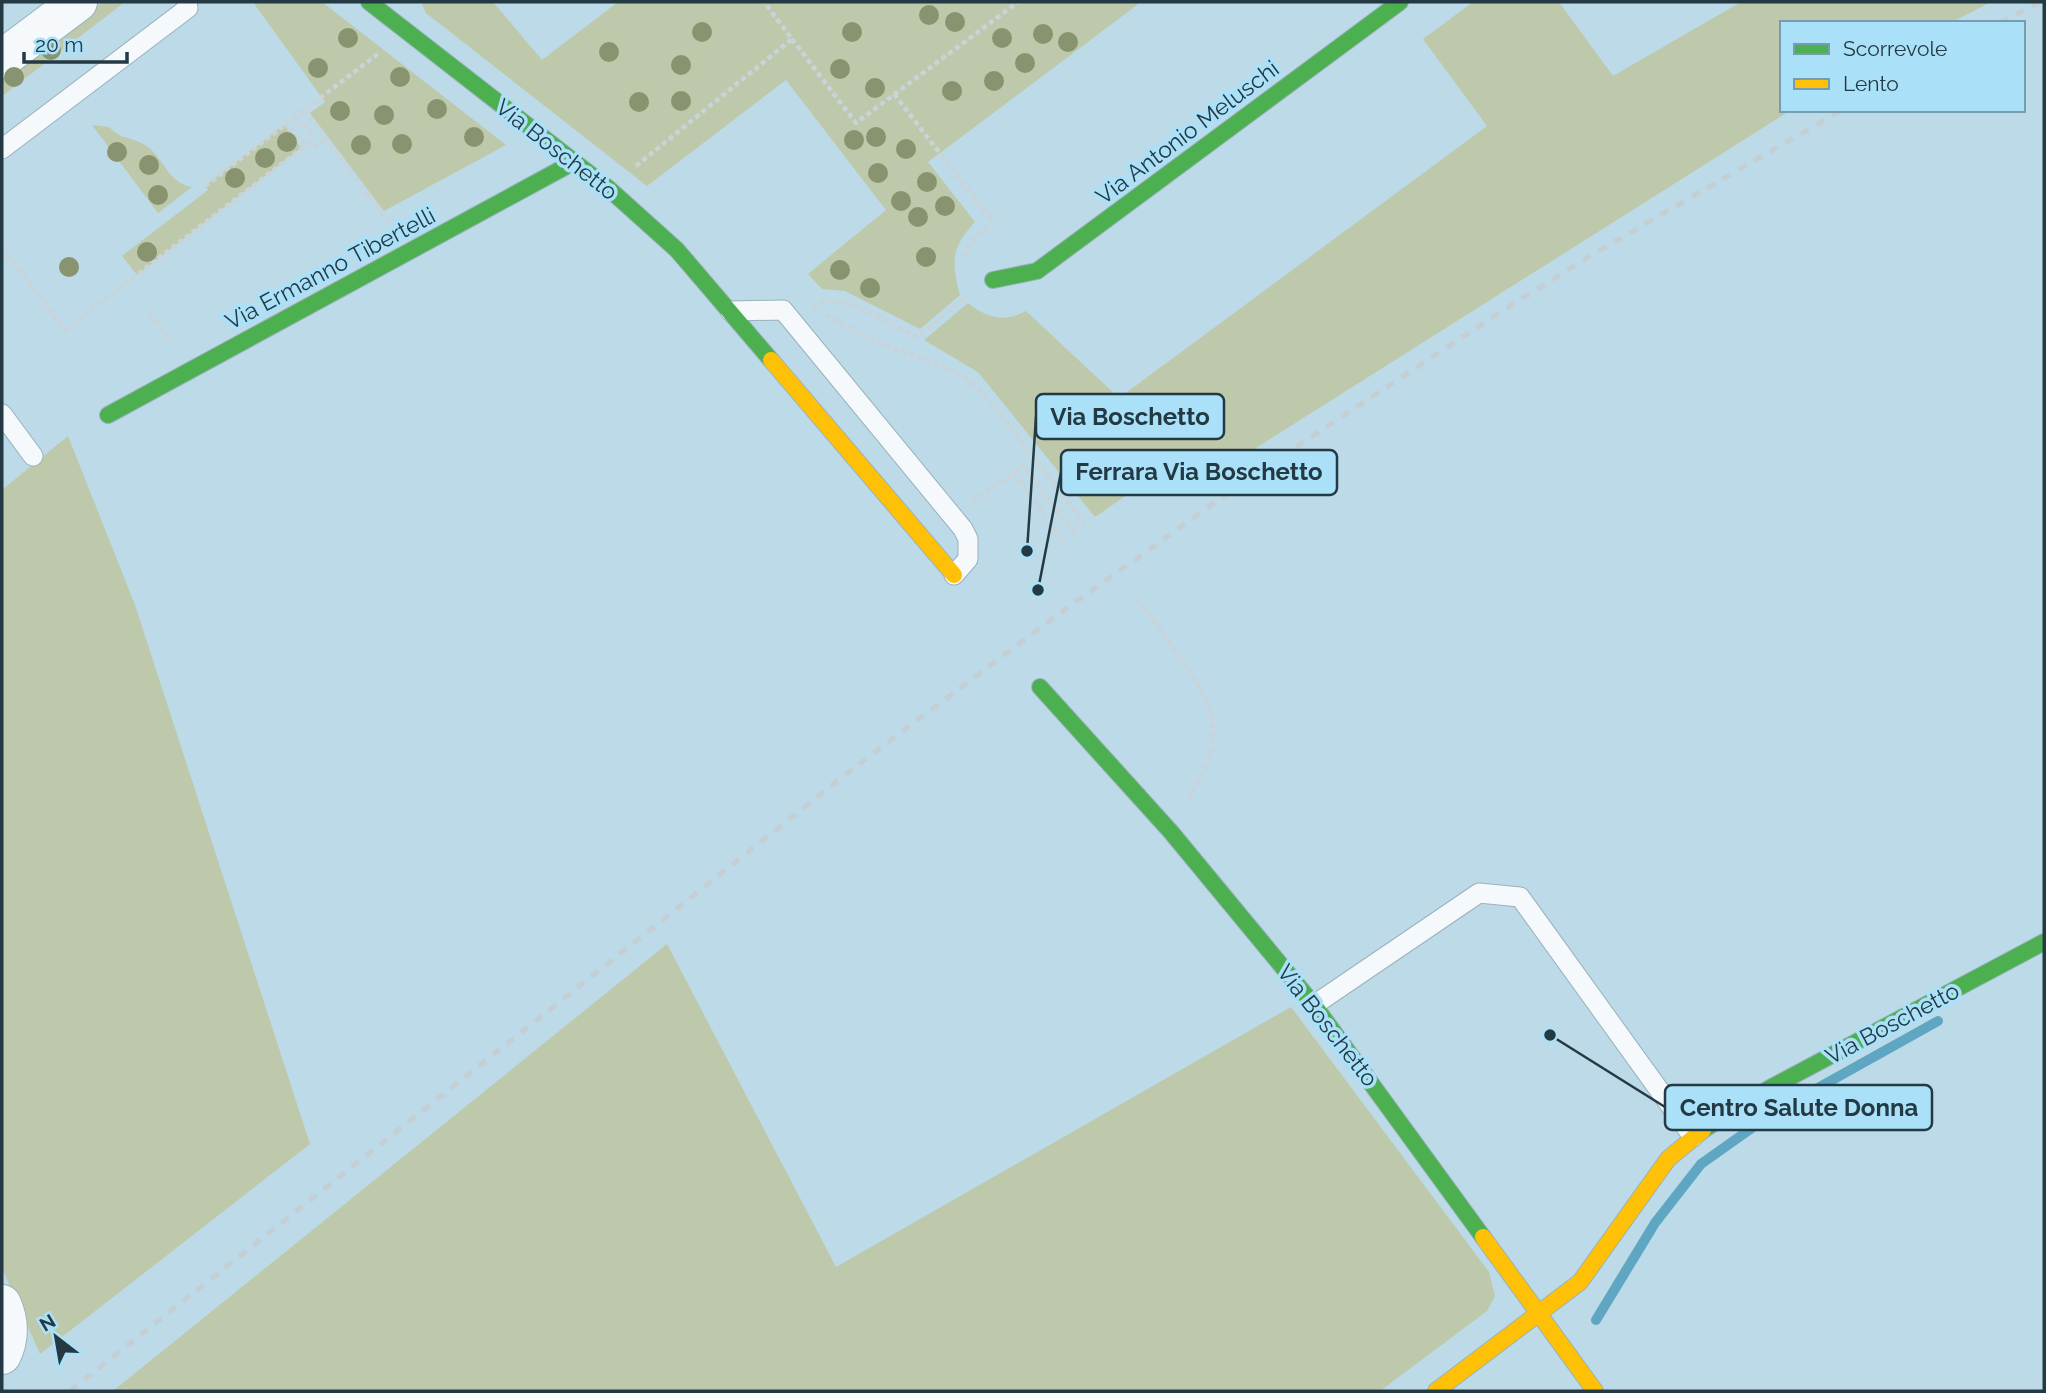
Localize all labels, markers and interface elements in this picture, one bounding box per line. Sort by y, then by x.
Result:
scale bar [24,21,128,65]
legend [1780,21,2025,112]
text: 20 m [35,32,83,57]
text: Scorrevole [1843,36,1947,61]
street label: Via Antonio Meluschi [1090,54,1284,210]
text: Lento [1843,71,1899,96]
street label: Via Boschetto [491,93,623,205]
street label: Via Ermanno Tibertelli [220,201,440,335]
callout: Via Boschetto [1036,394,1224,439]
text: Via Boschetto [1050,402,1210,431]
callout: Ferrara Via Boschetto [1061,450,1337,495]
text: Ferrara Via Boschetto [1075,457,1323,486]
street label: Via Boschetto [1272,959,1384,1091]
street label: Via Boschetto [1821,976,1963,1070]
callout: Centro Salute Donna [1665,1085,1932,1130]
text: Centro Salute Donna [1680,1093,1918,1122]
north arrow [21,1302,91,1372]
text: N [35,1309,59,1336]

